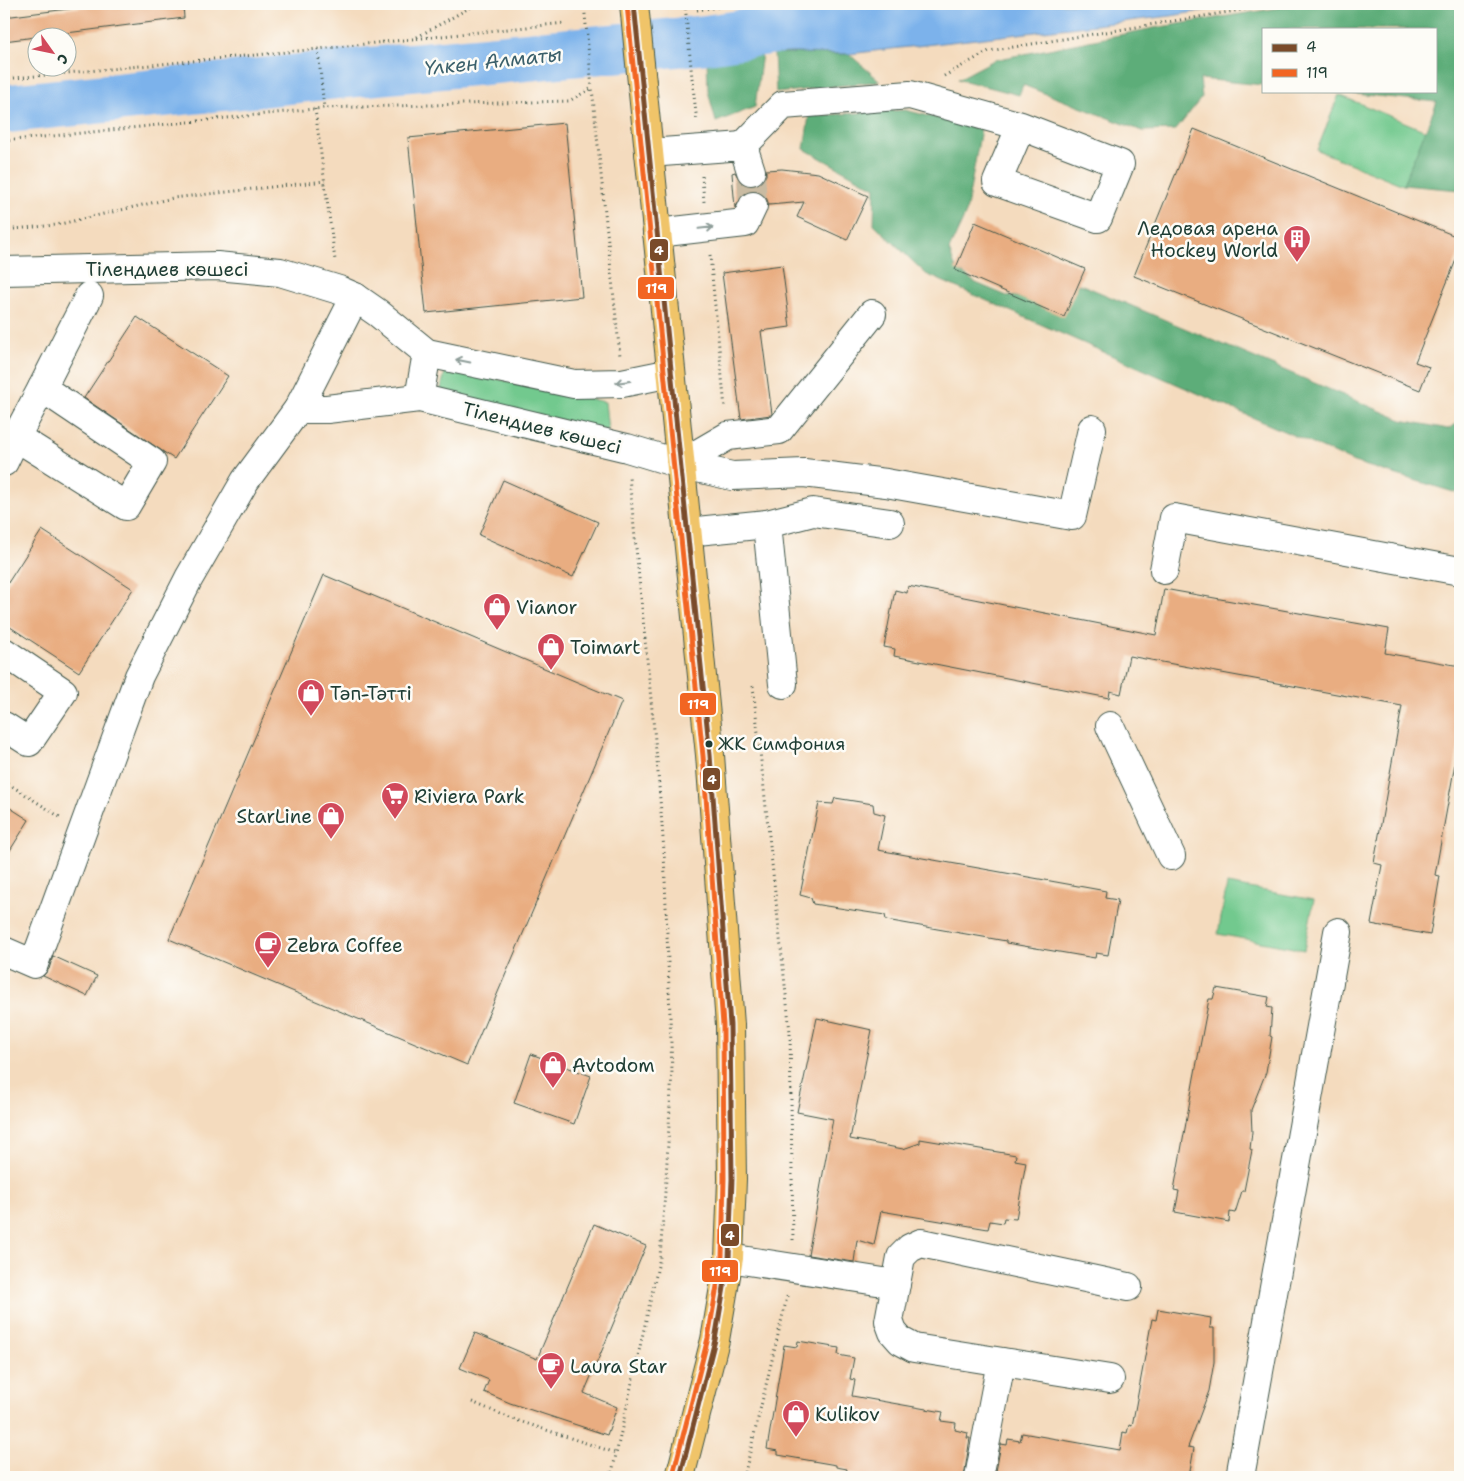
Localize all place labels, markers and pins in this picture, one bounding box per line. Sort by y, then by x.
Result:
place label: Ледовая арена Hockey World [1137,216,1278,263]
building icon: Ледовая арена Hockey World [1282,224,1312,263]
shop icon: Vianor [482,592,512,631]
place label: Vianor [516,595,578,620]
shop icon: Toimart [536,632,566,671]
place label: Toimart [570,635,640,660]
shop icon: Тәп-Тәтті [296,678,326,717]
place label: Тәп-Тәтті [330,681,412,706]
place label: ЖК Симфония [718,732,846,756]
marker: ЖК Симфония [704,739,714,749]
supermarket icon: Riviera Park [380,781,410,820]
place label: Riviera Park [414,784,525,809]
shop icon: StarLine [316,801,346,840]
place label: StarLine [236,804,312,829]
cafe icon: Zebra Coffee [253,930,283,969]
place label: Zebra Coffee [287,933,403,958]
shop icon: Avtodom [538,1050,568,1089]
place label: Avtodom [572,1053,655,1078]
cafe icon: Laura Star [536,1351,566,1390]
place label: Laura Star [570,1354,667,1379]
shop icon: Kulikov [781,1399,811,1438]
place label: Kulikov [815,1402,880,1427]

